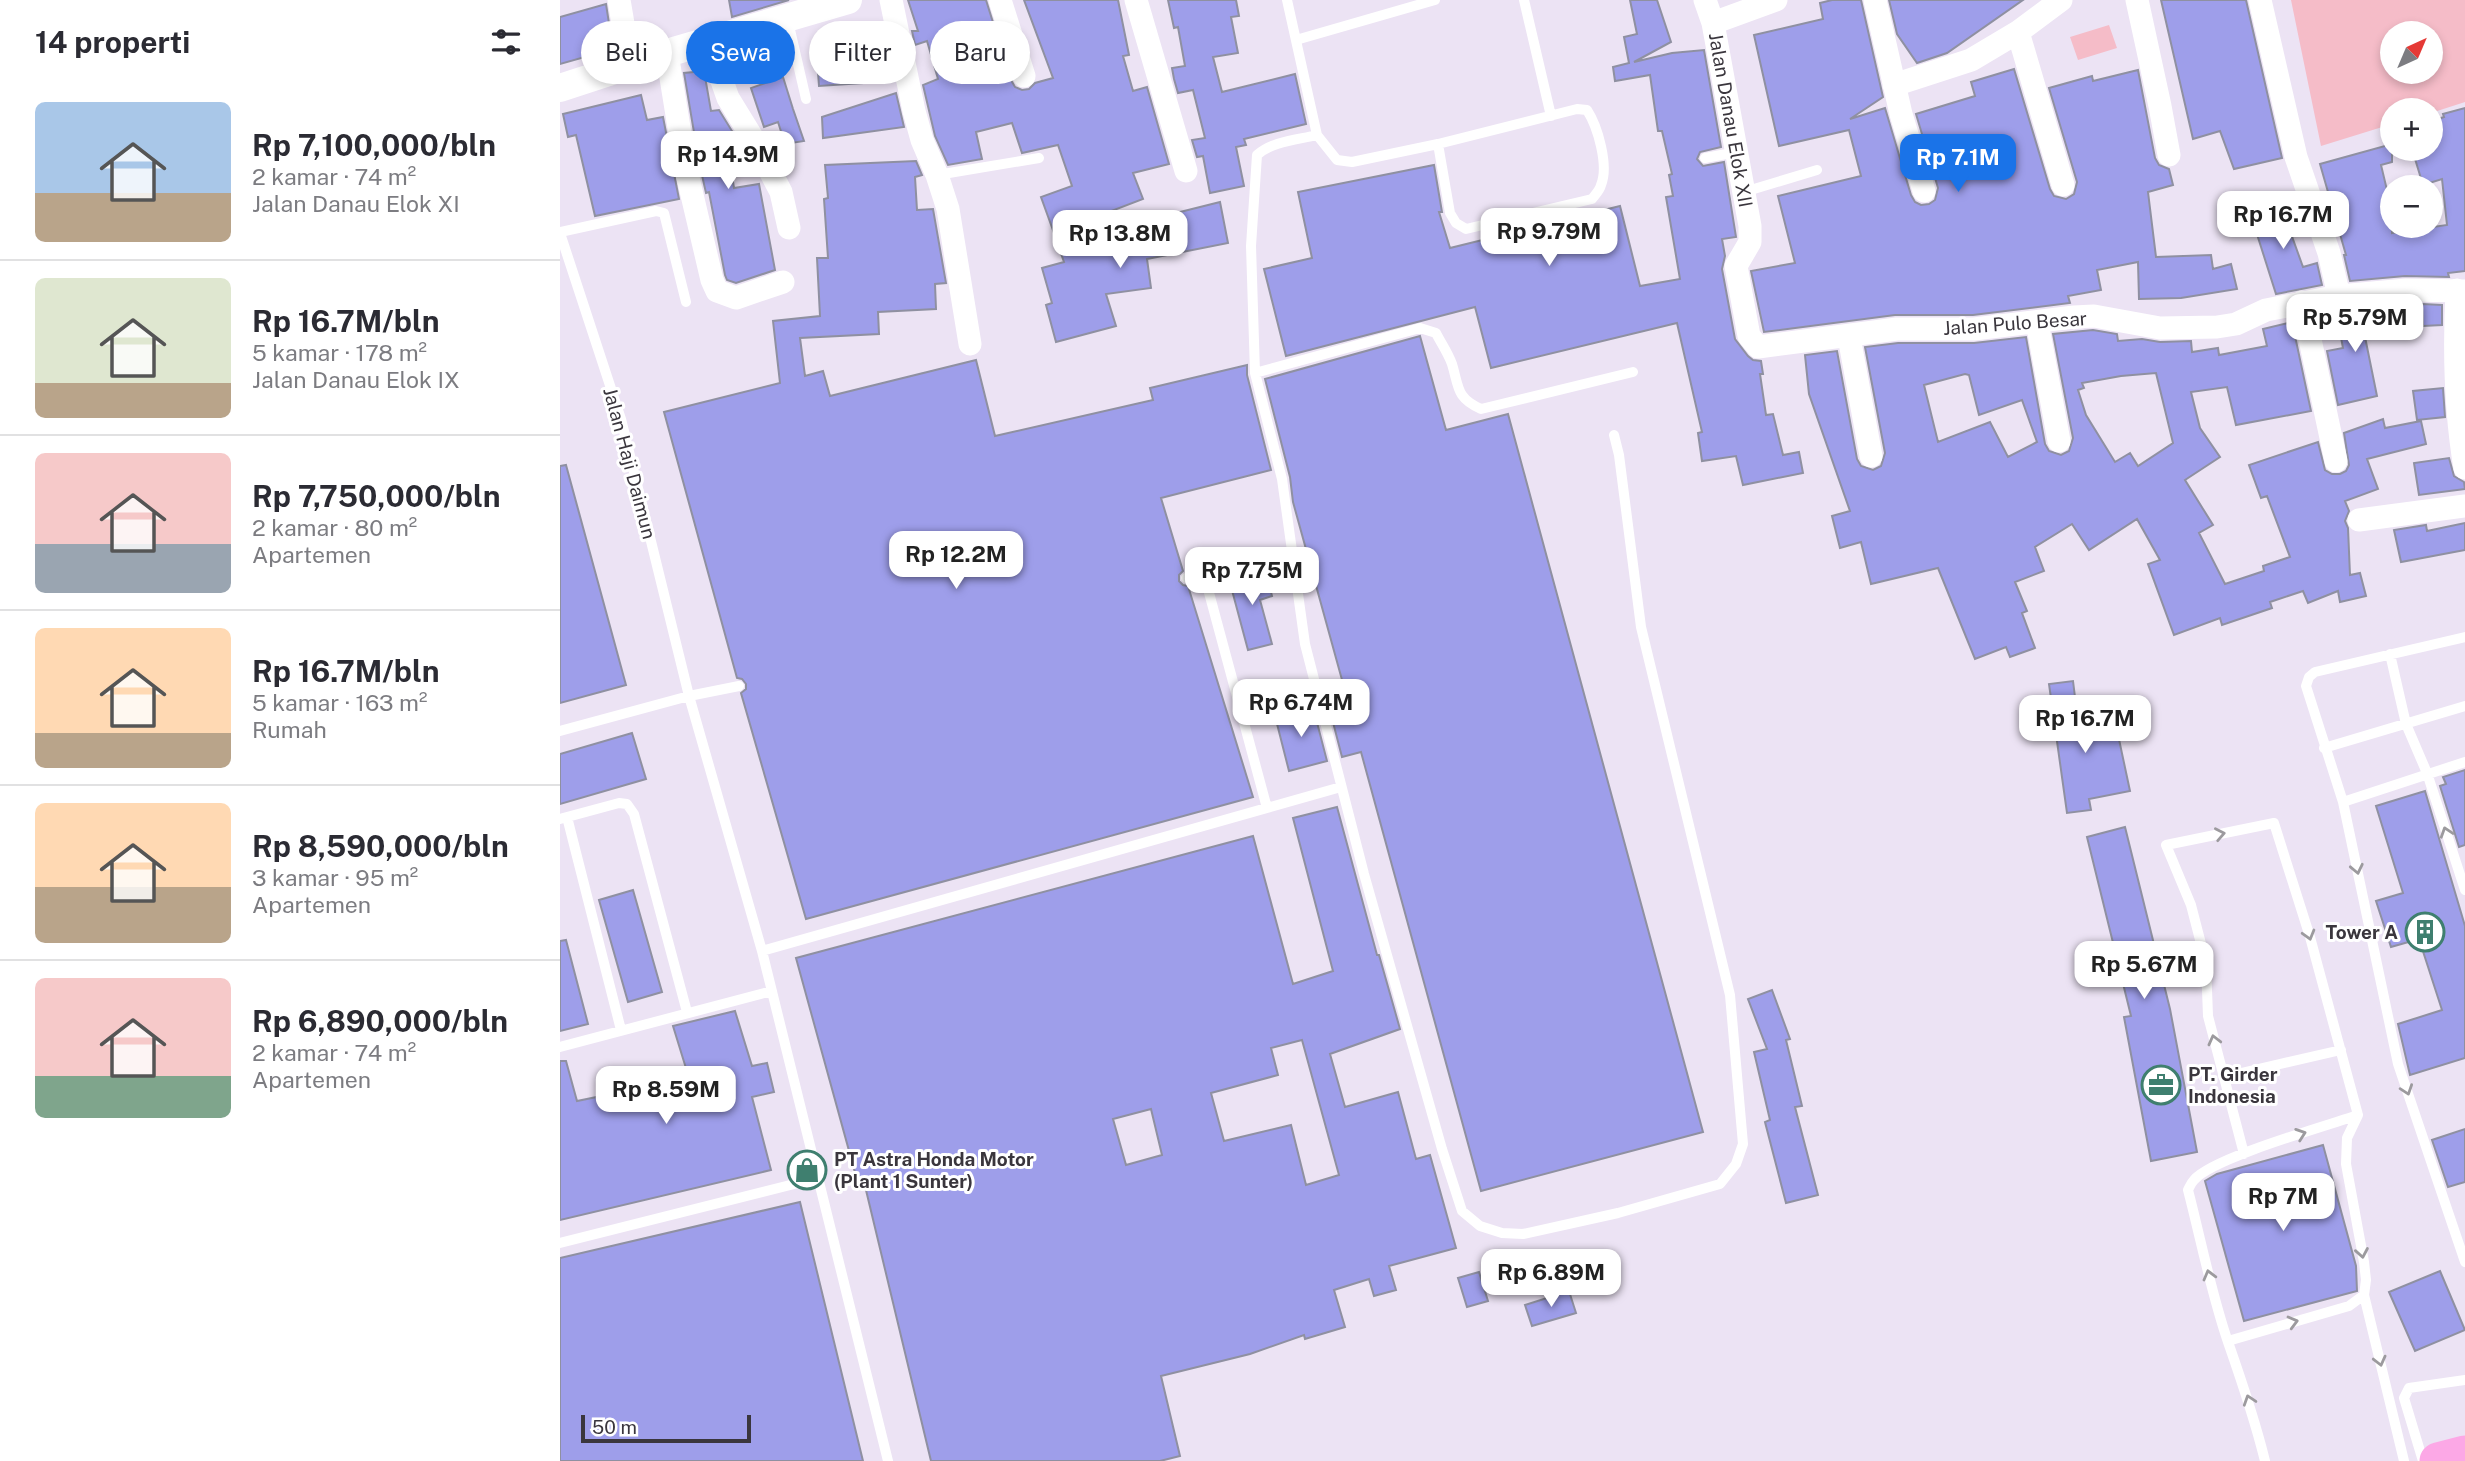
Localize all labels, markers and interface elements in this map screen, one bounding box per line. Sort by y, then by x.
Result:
chip: Beli [581,21,672,84]
chip: Sewa [686,21,795,84]
chip: Filter [809,21,916,84]
chip: Baru [930,21,1030,84]
north arrow [2380,21,2443,84]
map controls [2380,21,2443,238]
icon: filters [487,23,525,61]
text: 14 properti [35,24,190,60]
street label: Jalan Danau Elok XII [1705,31,1757,209]
button: + [2380,98,2443,161]
text: Rp 7,100,000/bln [252,127,496,163]
icon: home [91,130,175,214]
pin: Rp 14.9M [656,132,800,191]
pin: Rp 7.1M [1893,134,2023,194]
text: Rp 14.9M [677,140,779,167]
text: Rp 7.1M [1916,143,2000,170]
text: 2 kamar · 74 m² [252,163,416,190]
button: − [2380,175,2443,238]
text: Jalan Danau Elok XI [252,190,460,217]
pin: Rp 16.7M [2211,191,2355,251]
text: Rp 16.7M [2233,200,2333,227]
pin: Rp 9.79M [1477,208,1621,268]
pin: Rp 13.8M [1048,210,1192,270]
text: Rp 9.79M [1497,217,1601,244]
text: Rp 13.8M [1069,219,1171,246]
pin: Rp 5.79M [2283,294,2427,354]
text: Rp 16.7M/bln [252,303,439,339]
text: Rp 5.79M [2302,303,2408,330]
icon: home [91,306,175,390]
street label: Jalan Pulo Besar [1942,307,2088,339]
text: 5 kamar · 178 m² [252,339,427,366]
text: Jalan Danau Elok IX [252,366,460,393]
street label: Jalan Haji Daimun [599,385,661,541]
text: Rp 7,750,000/bln [252,478,501,514]
icon: home [91,481,175,565]
text: 2 kamar · 80 m² [252,514,417,541]
pin: Rp 12.2M [884,532,1028,591]
text: Rp 12.2M [905,540,1007,567]
text: Apartemen [252,541,371,568]
pin: Rp 7.75M [1180,548,1324,607]
text: Rp 7.75M [1201,556,1303,583]
text: Rp 16.7M/bln [252,653,439,689]
icon: home [91,656,175,740]
pin: Rp 6.74M [1229,680,1373,739]
text: Rp 6.74M [1249,688,1353,715]
text: 5 kamar · 163 m² [252,689,427,716]
pin: Rp 16.7M [2013,696,2157,755]
text: Rp 16.7M [2035,704,2135,731]
text: Rumah [252,716,327,743]
one-way arrow [2440,826,2454,838]
one-way arrow [2214,827,2226,842]
text: Rp 8,590,000/bln [252,828,509,864]
icon: home [91,831,175,915]
one-way arrow [2348,863,2363,875]
text: 3 kamar · 95 m² [252,864,418,891]
text: Apartemen [252,891,371,918]
building icon: Tower A [2404,911,2446,953]
place label: Tower A [2326,921,2398,943]
one-way arrow [2300,929,2315,941]
pin: Rp 5.67M [2072,942,2216,1001]
text: Rp 5.67M [2090,950,2198,977]
text: Rp 6,890,000/bln [252,1003,508,1039]
icon: home [91,1006,175,1090]
one-way arrow [2208,1034,2222,1046]
text: 2 kamar · 74 m² [252,1039,416,1066]
place label: PT. Girder Indonesia [2188,1063,2278,1107]
office icon: PT. Girder Indonesia [2140,1064,2182,1106]
text: Apartemen [252,1066,371,1093]
pin: Rp 8.59M [594,1066,738,1126]
text: Rp 8.59M [612,1075,720,1102]
one-way arrow [2399,1084,2413,1096]
one-way arrow [2294,1128,2307,1142]
place label: PT Astra Honda Motor (Plant 1 Sunter) [834,1148,1034,1192]
shop icon: PT Astra Honda Motor (Plant 1 Sunter) [786,1149,828,1191]
pin: Rp 7M [2234,1174,2332,1233]
text: Rp 7M [2248,1182,2318,1209]
one-way arrow [2354,1246,2369,1258]
pin: Rp 6.89M [1479,1250,1623,1309]
text: Rp 6.89M [1497,1258,1605,1285]
one-way arrow [2203,1270,2218,1282]
one-way arrow [2287,1315,2299,1330]
one-way arrow [2371,1355,2386,1367]
one-way arrow [2243,1394,2258,1406]
scale bar [581,1412,751,1444]
text: 50 m [592,1416,637,1438]

